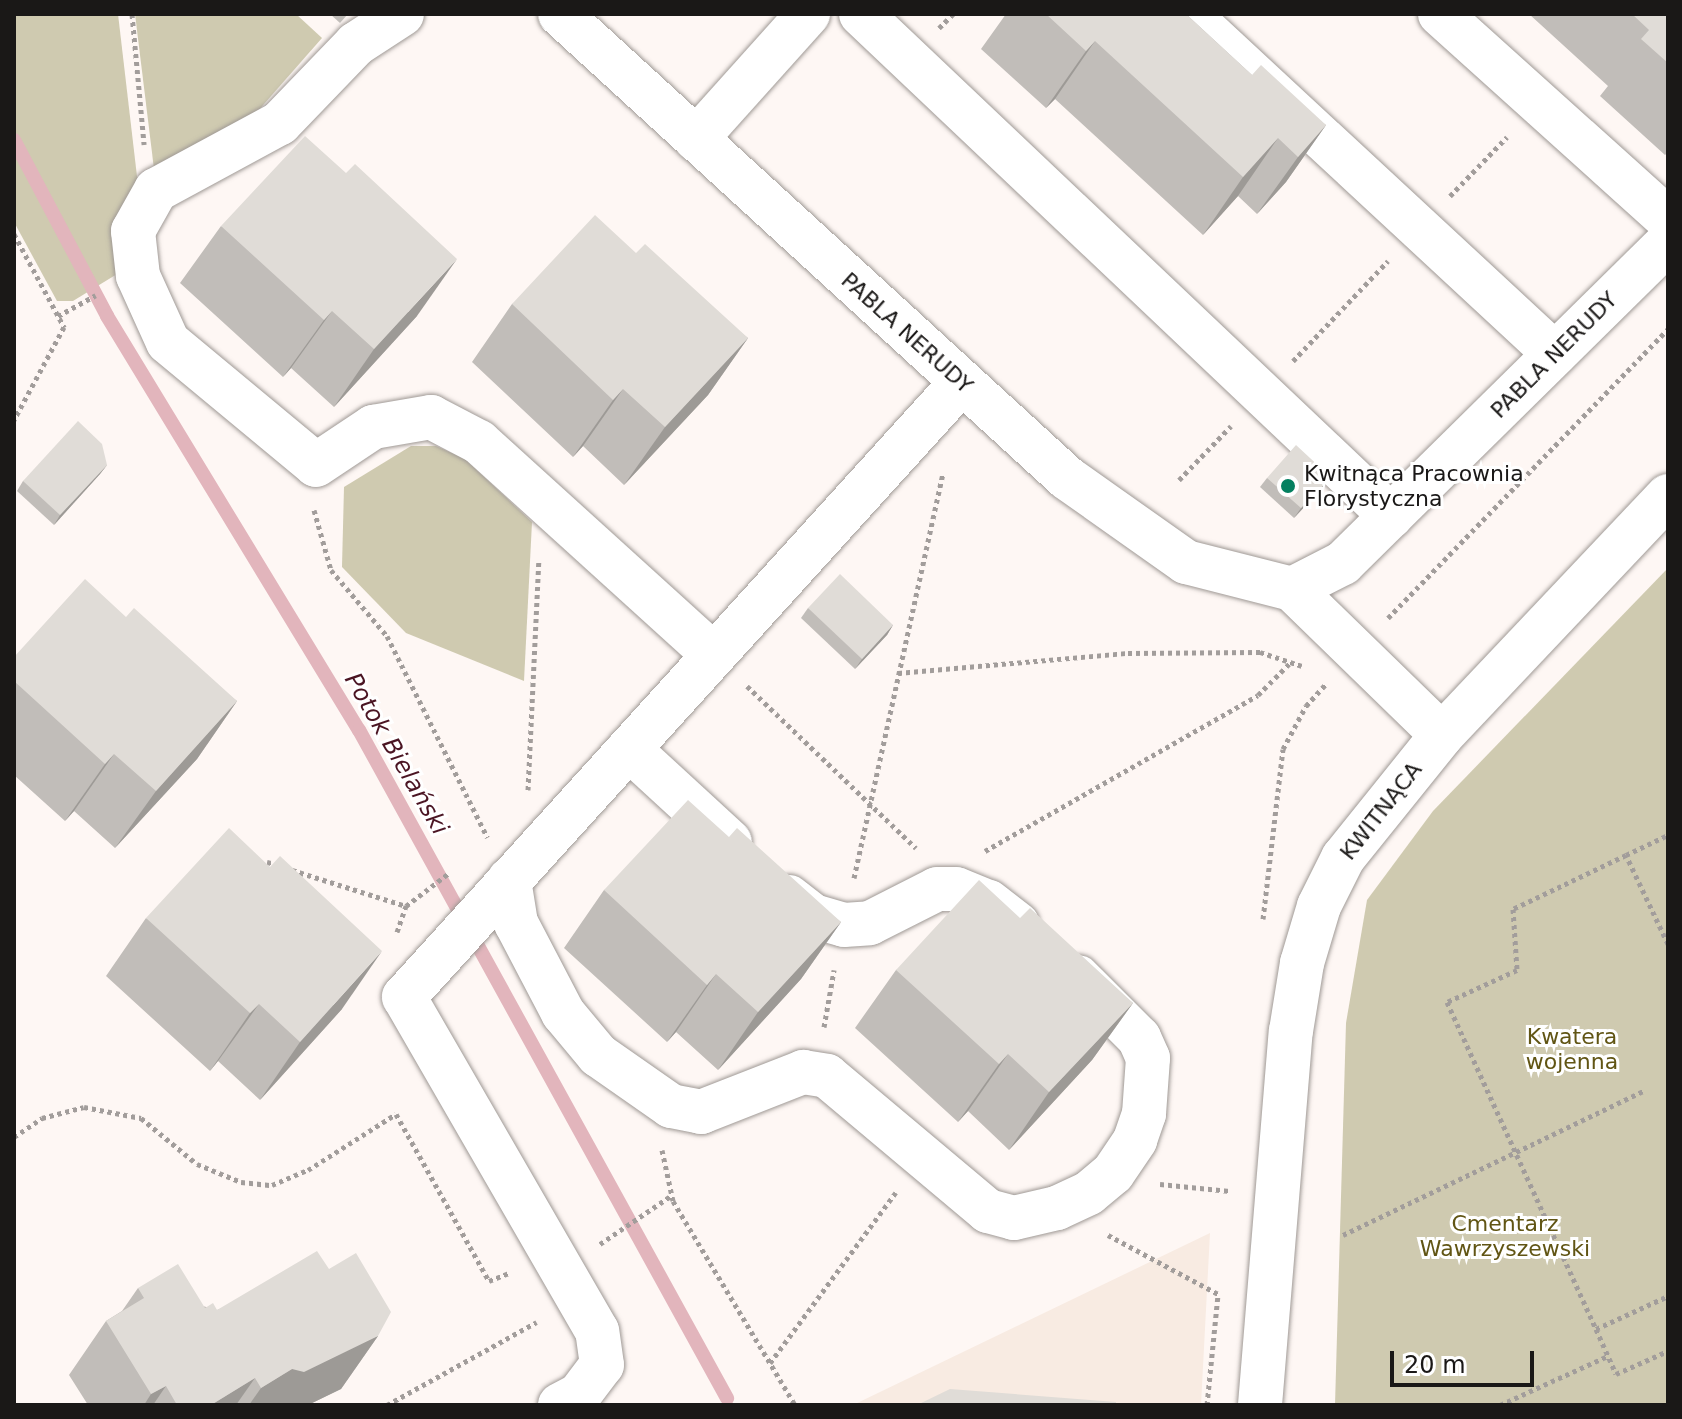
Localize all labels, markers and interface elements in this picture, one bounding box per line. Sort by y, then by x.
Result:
street label: PABLA NERUDY [836,267,978,399]
street label: PABLA NERUDY [1485,286,1623,424]
place label: Kwitnąca Pracownia Florystyczna [1304,460,1524,512]
marker: Kwitnąca Pracownia Florystyczna [1279,477,1297,495]
water label: Potok Bielański [338,668,454,840]
street label: KWITNĄCA [1335,757,1427,865]
park label: Kwatera wojenna [1526,1023,1618,1074]
park label: Cmentarz Wawrzyszewski [1420,1210,1590,1262]
scale bar [1394,1335,1538,1385]
text: 20 m [1404,1351,1466,1379]

